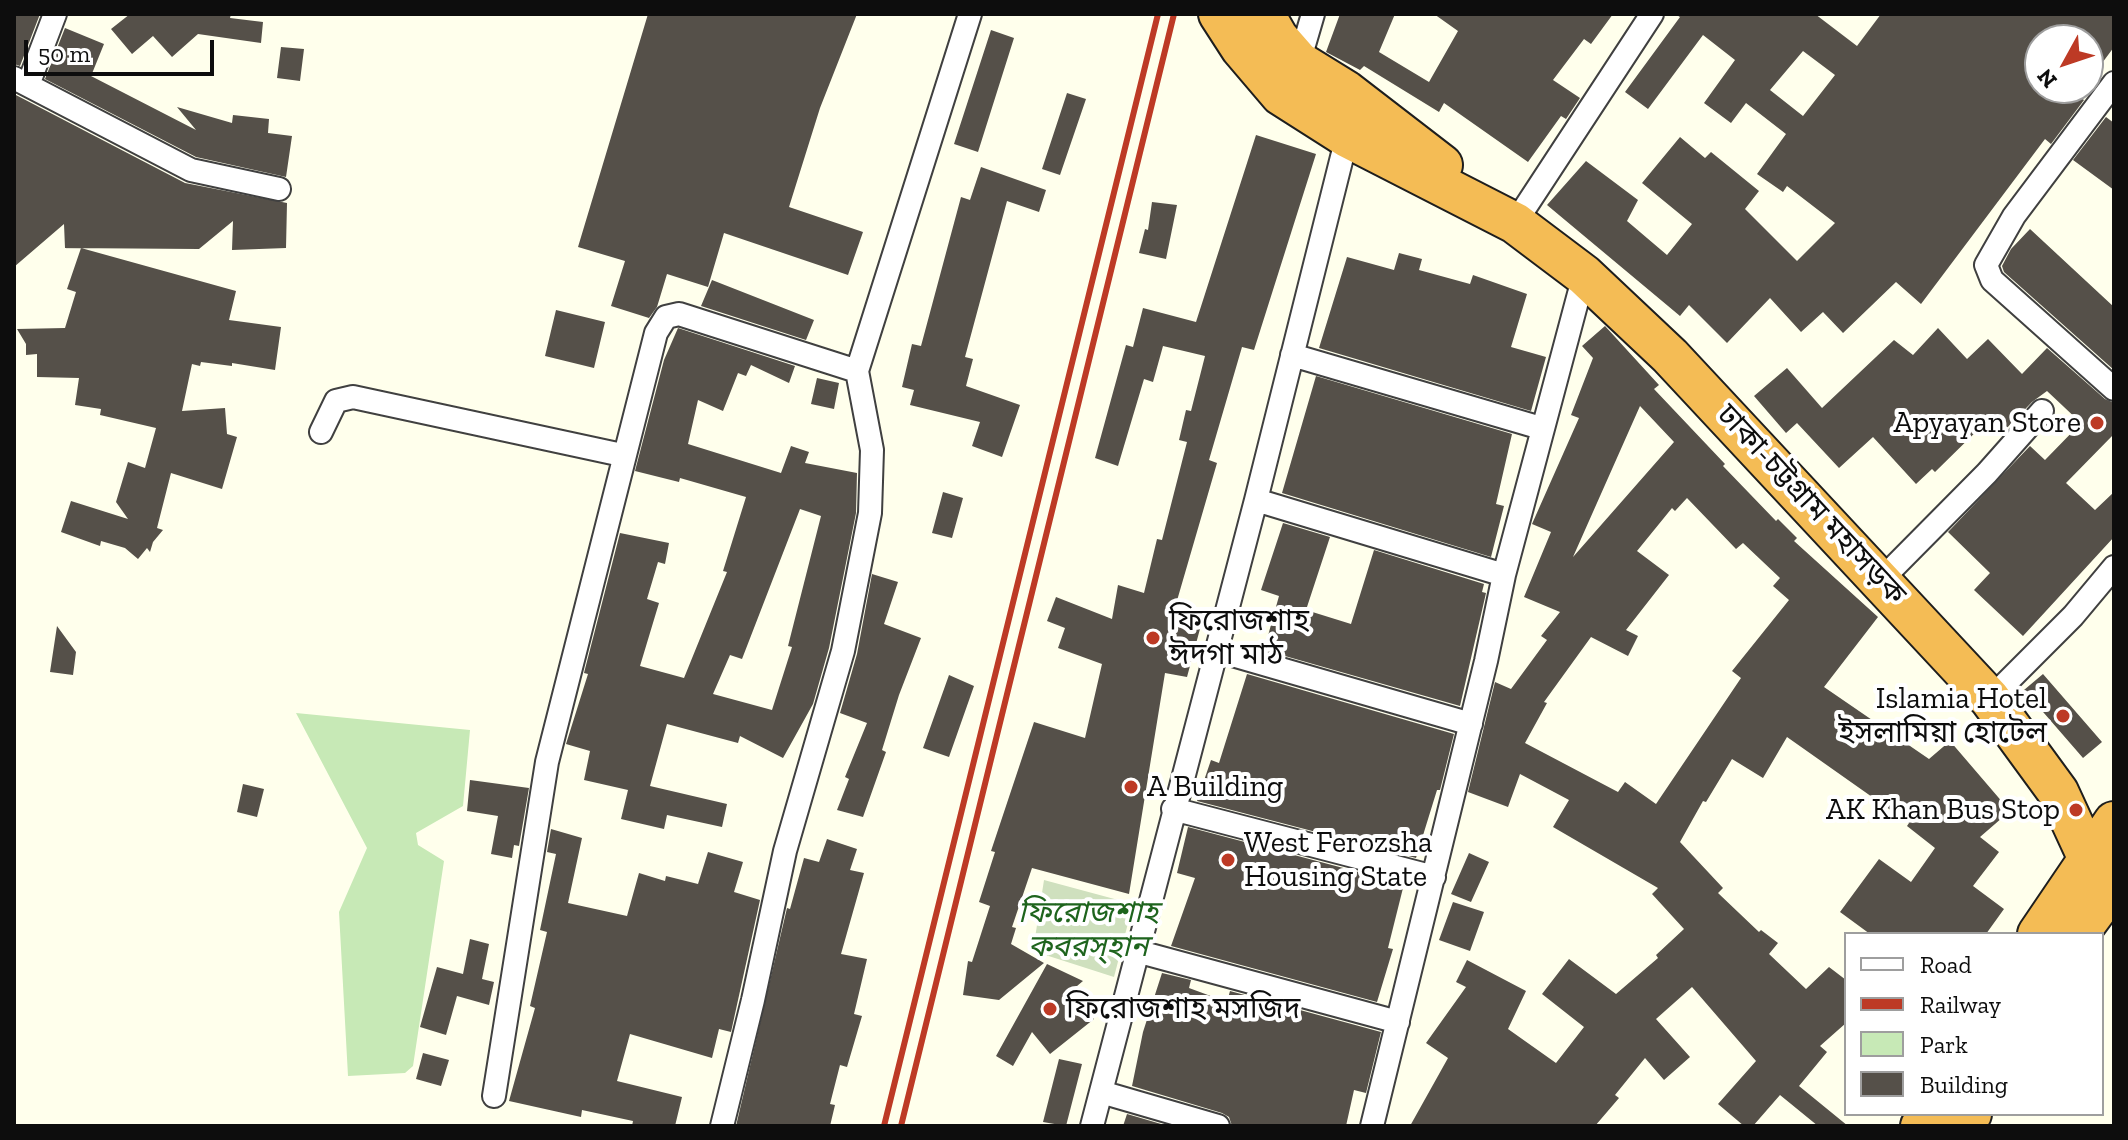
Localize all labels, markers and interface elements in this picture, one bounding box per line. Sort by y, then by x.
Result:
scale bar [28,24,218,74]
north arrow [2024,24,2104,104]
text: 50 m [38,39,90,68]
text: N [2031,63,2062,94]
street label: ঢাকা-চট্টগ্রাম মহাসড়ক [1709,397,1913,613]
place label: Apyayan Store [1894,405,2081,441]
marker: Apyayan Store [2088,414,2106,432]
place label: ফিরোজশাহ ঈদগা মাঠ [1169,603,1309,674]
marker: ফিরোজশাহ ঈদগা মাঠ [1144,629,1162,647]
place label: Islamia Hotel ইসলামিয়া হোটেল [1838,681,2047,752]
marker: Islamia Hotel ইসলামিয়া হোটেল [2054,707,2072,725]
place label: A Building [1147,769,1283,805]
marker: A Building [1122,778,1140,796]
place label: AK Khan Bus Stop [1826,792,2060,828]
marker: AK Khan Bus Stop [2067,801,2085,819]
place label: West Ferozsha Housing State [1244,825,1432,896]
marker: West Ferozsha Housing State [1219,851,1237,869]
park label: ফিরোজশাহ কবরস্হান [1018,895,1158,966]
legend [1844,932,2104,1116]
text: Road [1920,950,1972,979]
text: Railway [1920,990,2001,1019]
place label: ফিরোজশাহ মসজিদ [1066,991,1300,1027]
marker: ফিরোজশাহ মসজিদ [1041,1000,1059,1018]
text: Park [1920,1030,1968,1059]
text: Building [1920,1070,2008,1099]

